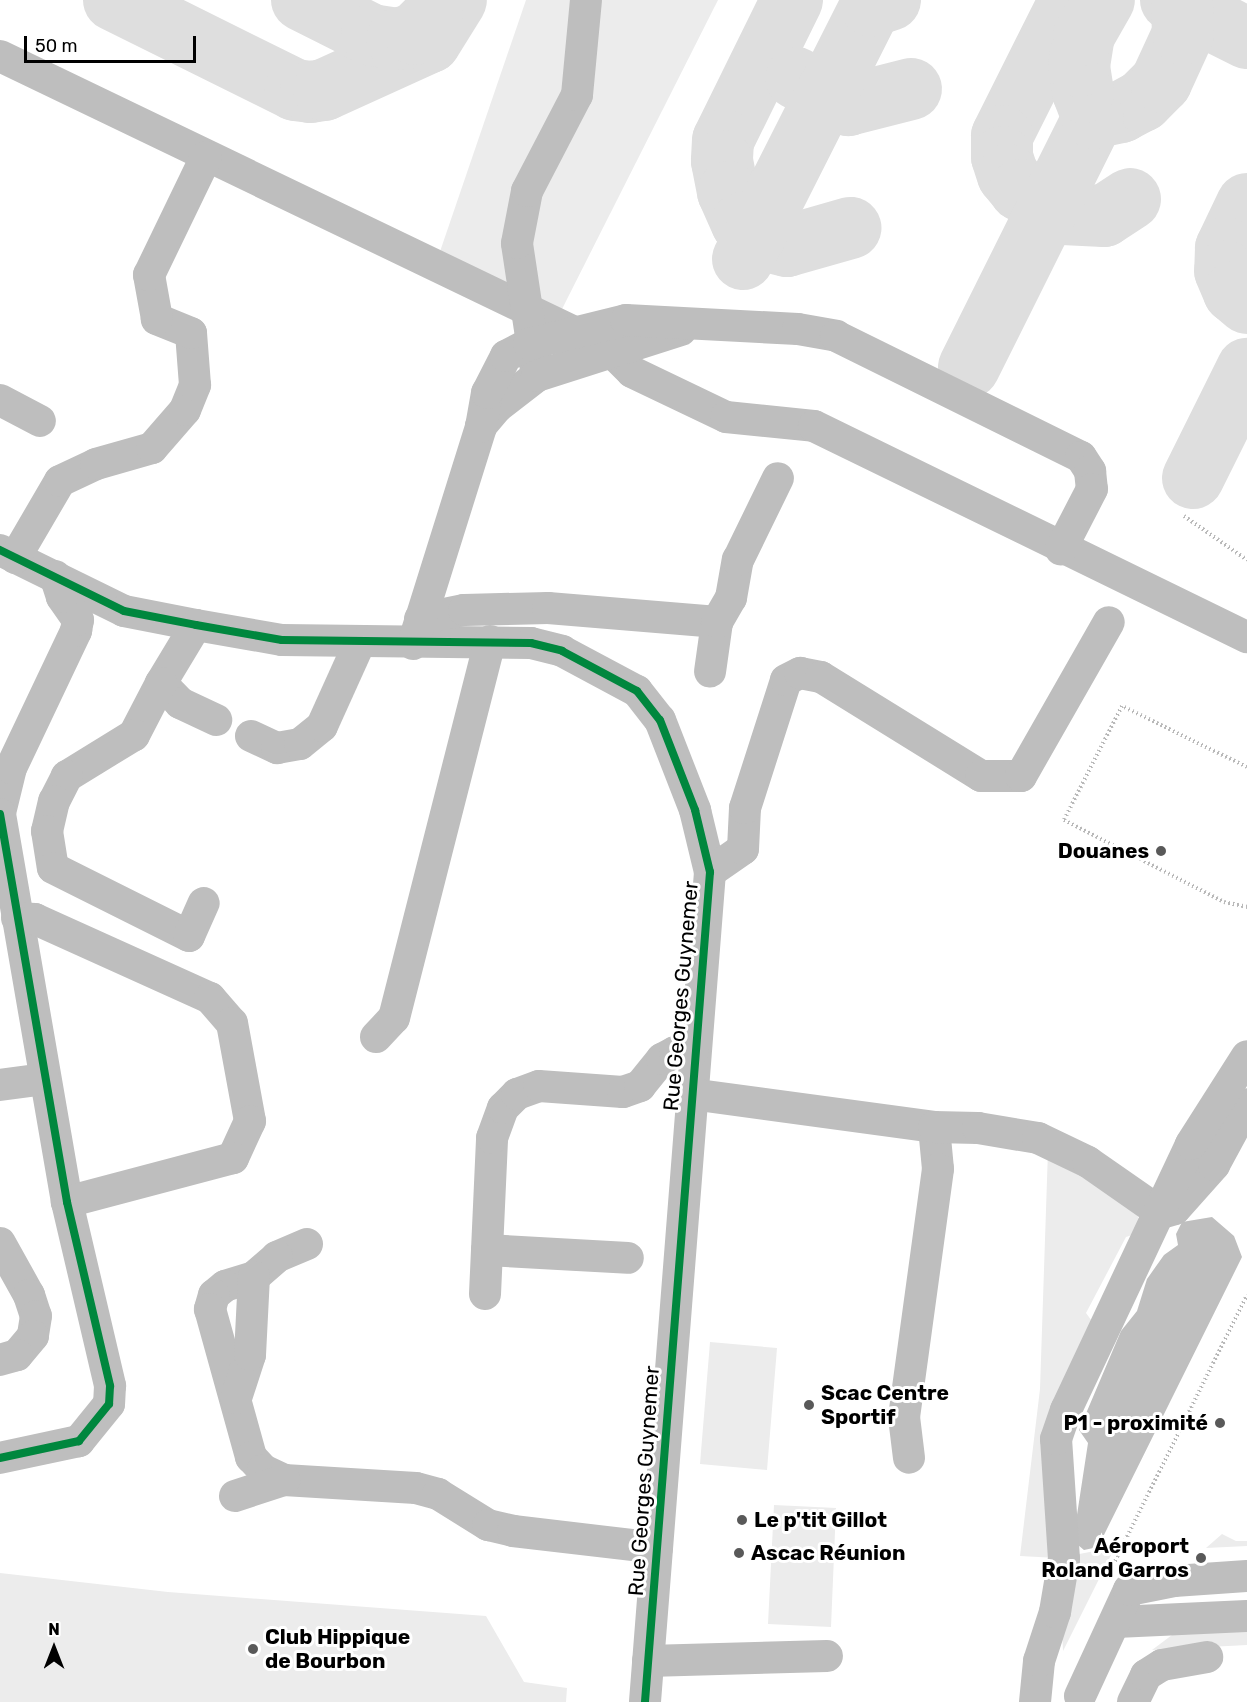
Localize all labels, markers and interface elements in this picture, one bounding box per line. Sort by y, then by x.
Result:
scale bar [27,24,200,62]
text: 50 m [35,35,78,57]
place label: Douanes [1058,838,1149,864]
marker: Douanes [1154,844,1168,858]
street label: Rue Georges Guynemer [658,880,704,1112]
street label: Rue Georges Guynemer [623,1365,665,1597]
place label: Scac Centre Sportif [821,1380,949,1430]
marker: Scac Centre Sportif [802,1398,816,1412]
place label: P1 - proximité [1063,1410,1208,1436]
marker: P1 - proximité [1213,1416,1227,1430]
place label: Le p'tit Gillot [754,1507,887,1533]
marker: Le p'tit Gillot [735,1513,749,1527]
place label: Aéroport Roland Garros [1041,1533,1189,1583]
place label: Ascac Réunion [751,1540,905,1566]
marker: Ascac Réunion [732,1546,746,1560]
marker: Aéroport Roland Garros [1194,1551,1208,1565]
north arrow [24,1618,84,1678]
text: N [48,1620,60,1639]
place label: Club Hippique de Bourbon [265,1624,410,1674]
marker: Club Hippique de Bourbon [246,1642,260,1656]

